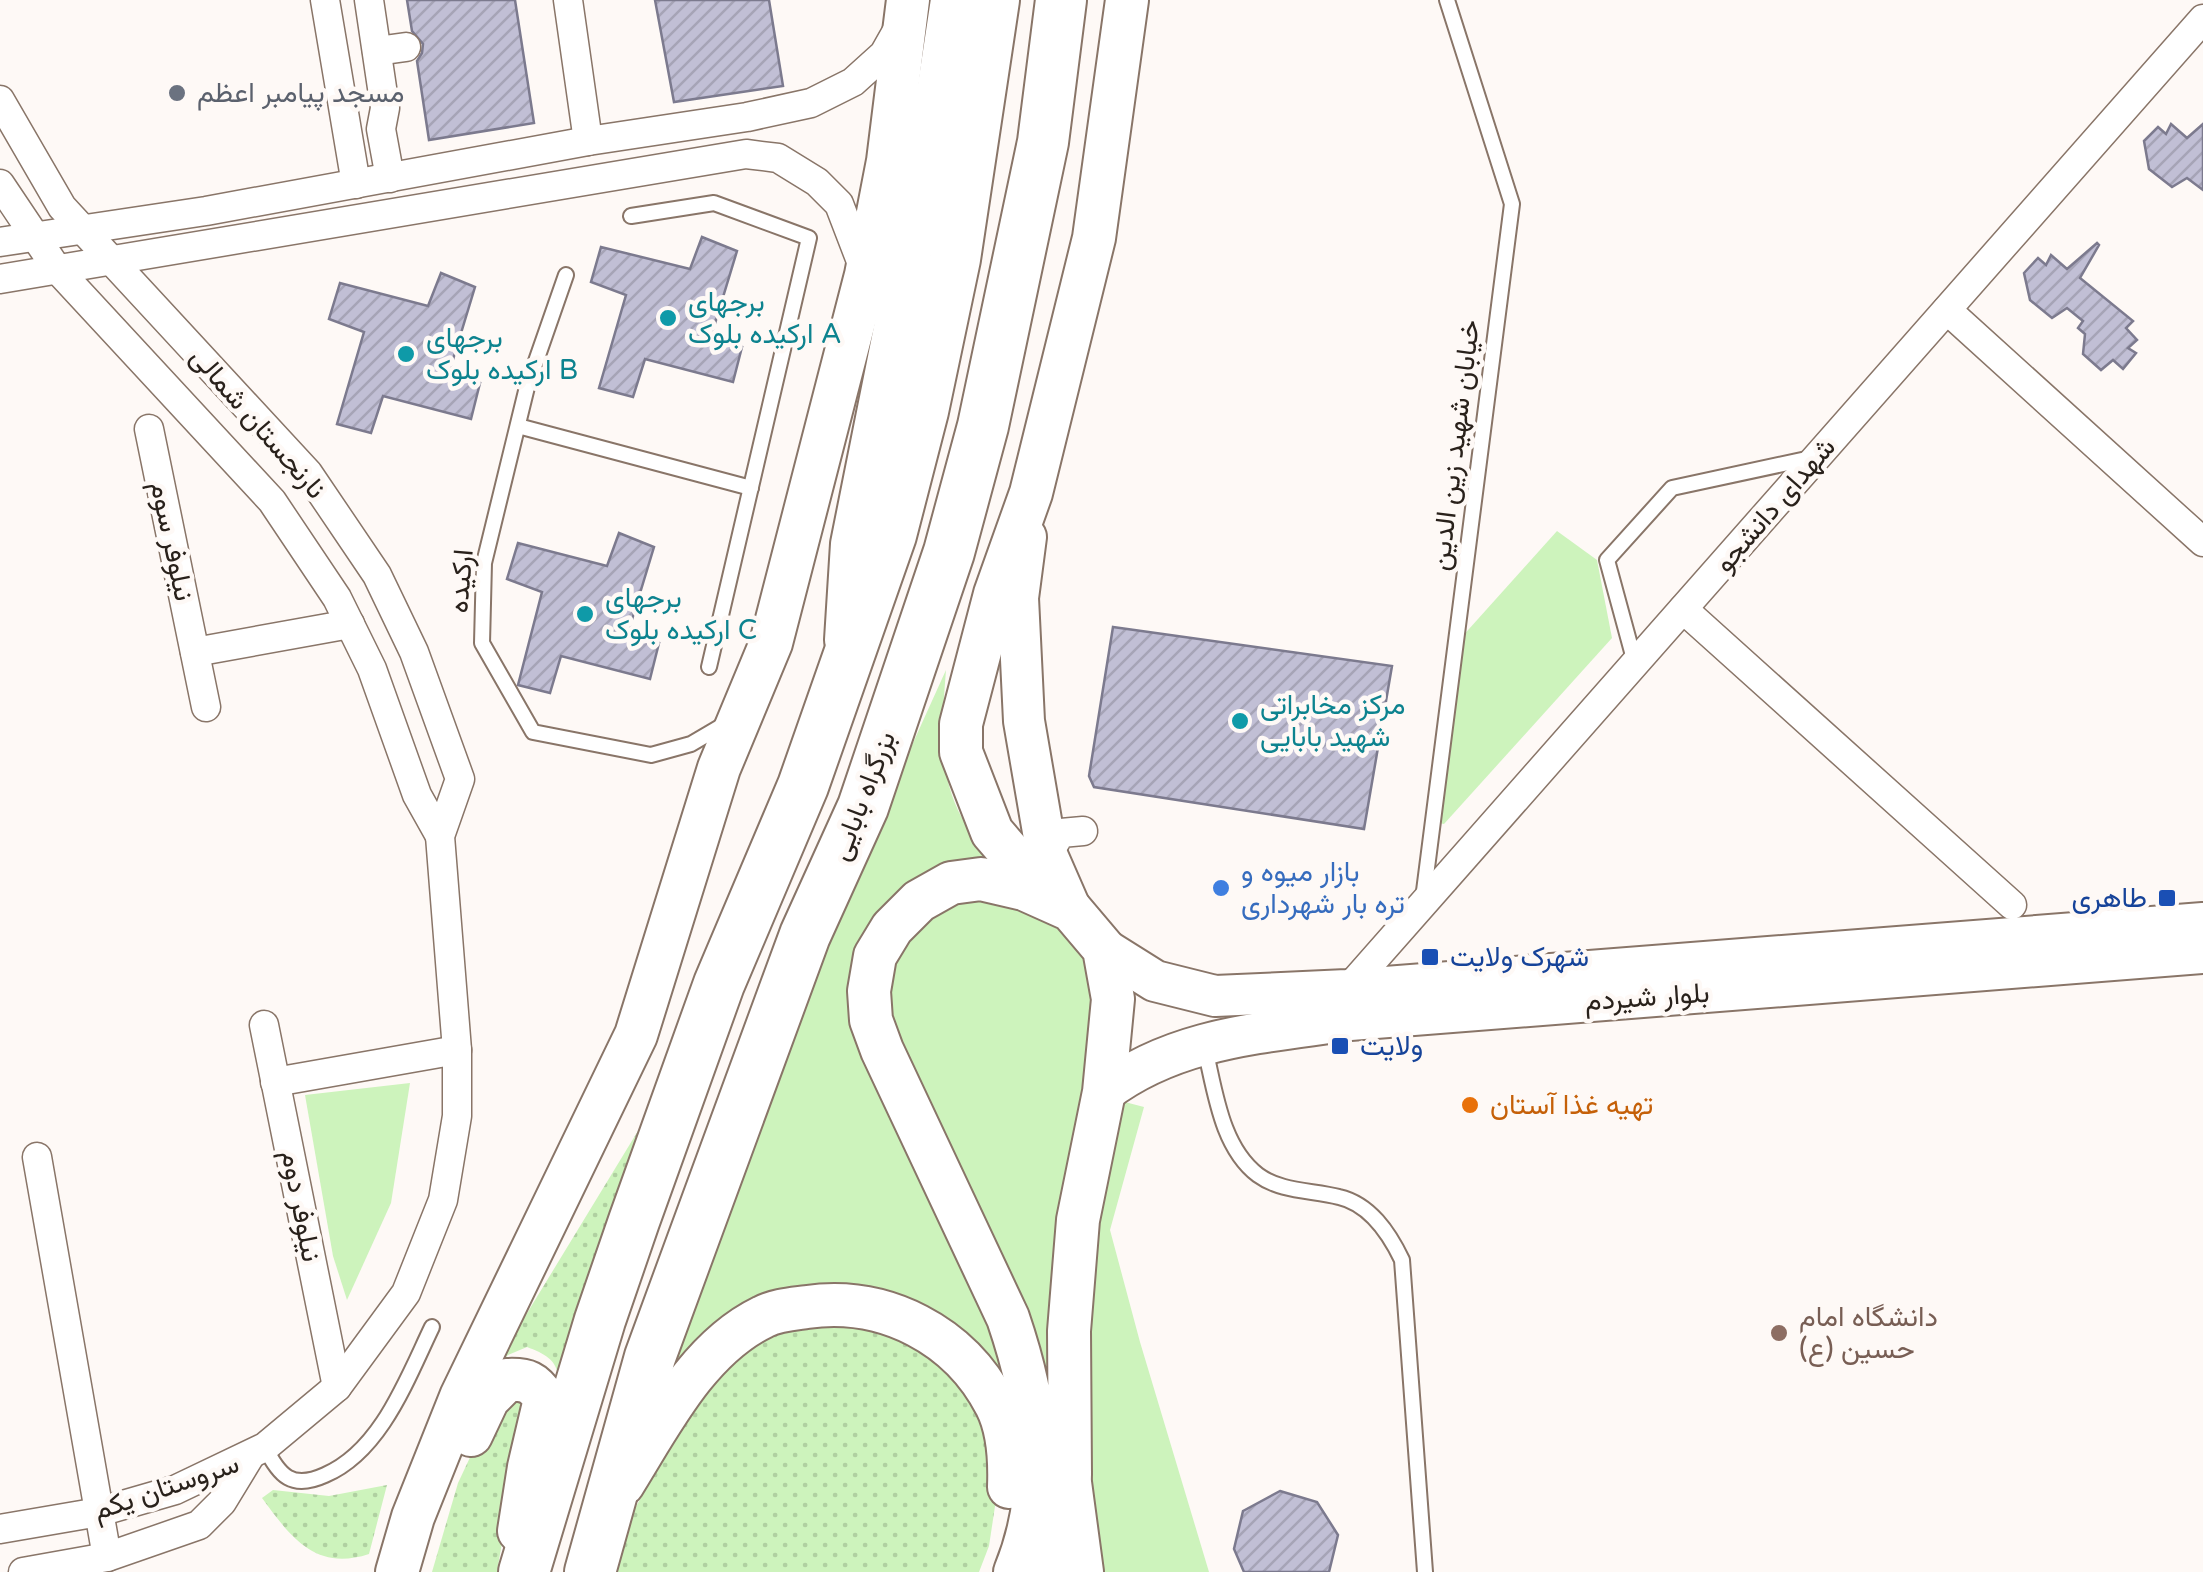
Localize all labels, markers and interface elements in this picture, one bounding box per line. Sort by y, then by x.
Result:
place label: مسجد پیامبر اعظم [197,76,404,111]
marker: مسجد پیامبر اعظم [166,82,188,104]
place label: برجهای ارکیده بلوک A [688,285,842,351]
marker: برجهای ارکیده بلوک A [657,307,679,329]
street label: خیابان شهید زین الدین [1423,318,1487,572]
place label: برجهای ارکیده بلوک B [426,321,578,387]
street label: نارنجستان شمالی [183,340,333,506]
marker: برجهای ارکیده بلوک B [395,343,417,365]
street label: شهدای دانشجو [1707,431,1843,579]
street label: نیلوفر سوم [142,478,201,604]
street label: ارکیده [441,548,481,614]
place label: برجهای ارکیده بلوک C [605,581,757,647]
marker: برجهای ارکیده بلوک C [574,603,596,625]
place label: مرکز مخابراتی شهید بابایی [1260,688,1405,754]
marker: مرکز مخابراتی شهید بابایی [1229,710,1251,732]
street label: بزرگراه بابایی [823,727,903,865]
place label: بازار میوه و تره بار شهرداری [1241,855,1405,921]
marker: بازار میوه و تره بار شهرداری [1210,877,1232,899]
place label: طاهری [2071,881,2147,915]
marker: طاهری [2156,887,2178,909]
place label: شهرک ولایت [1450,940,1589,974]
marker: شهرک ولایت [1419,946,1441,968]
street label: بلوار شیردم [1584,976,1711,1019]
place label: ولایت [1360,1029,1423,1063]
marker: ولایت [1329,1035,1351,1057]
place label: تهیه غذا آستان [1490,1088,1653,1122]
marker: تهیه غذا آستان [1459,1094,1481,1116]
street label: نیلوفر دوم [273,1147,328,1265]
place label: دانشگاه امام حسین (ع) [1799,1300,1938,1367]
marker: دانشگاه امام حسین (ع) [1768,1322,1790,1344]
street label: سروستان یکم [89,1446,244,1529]

